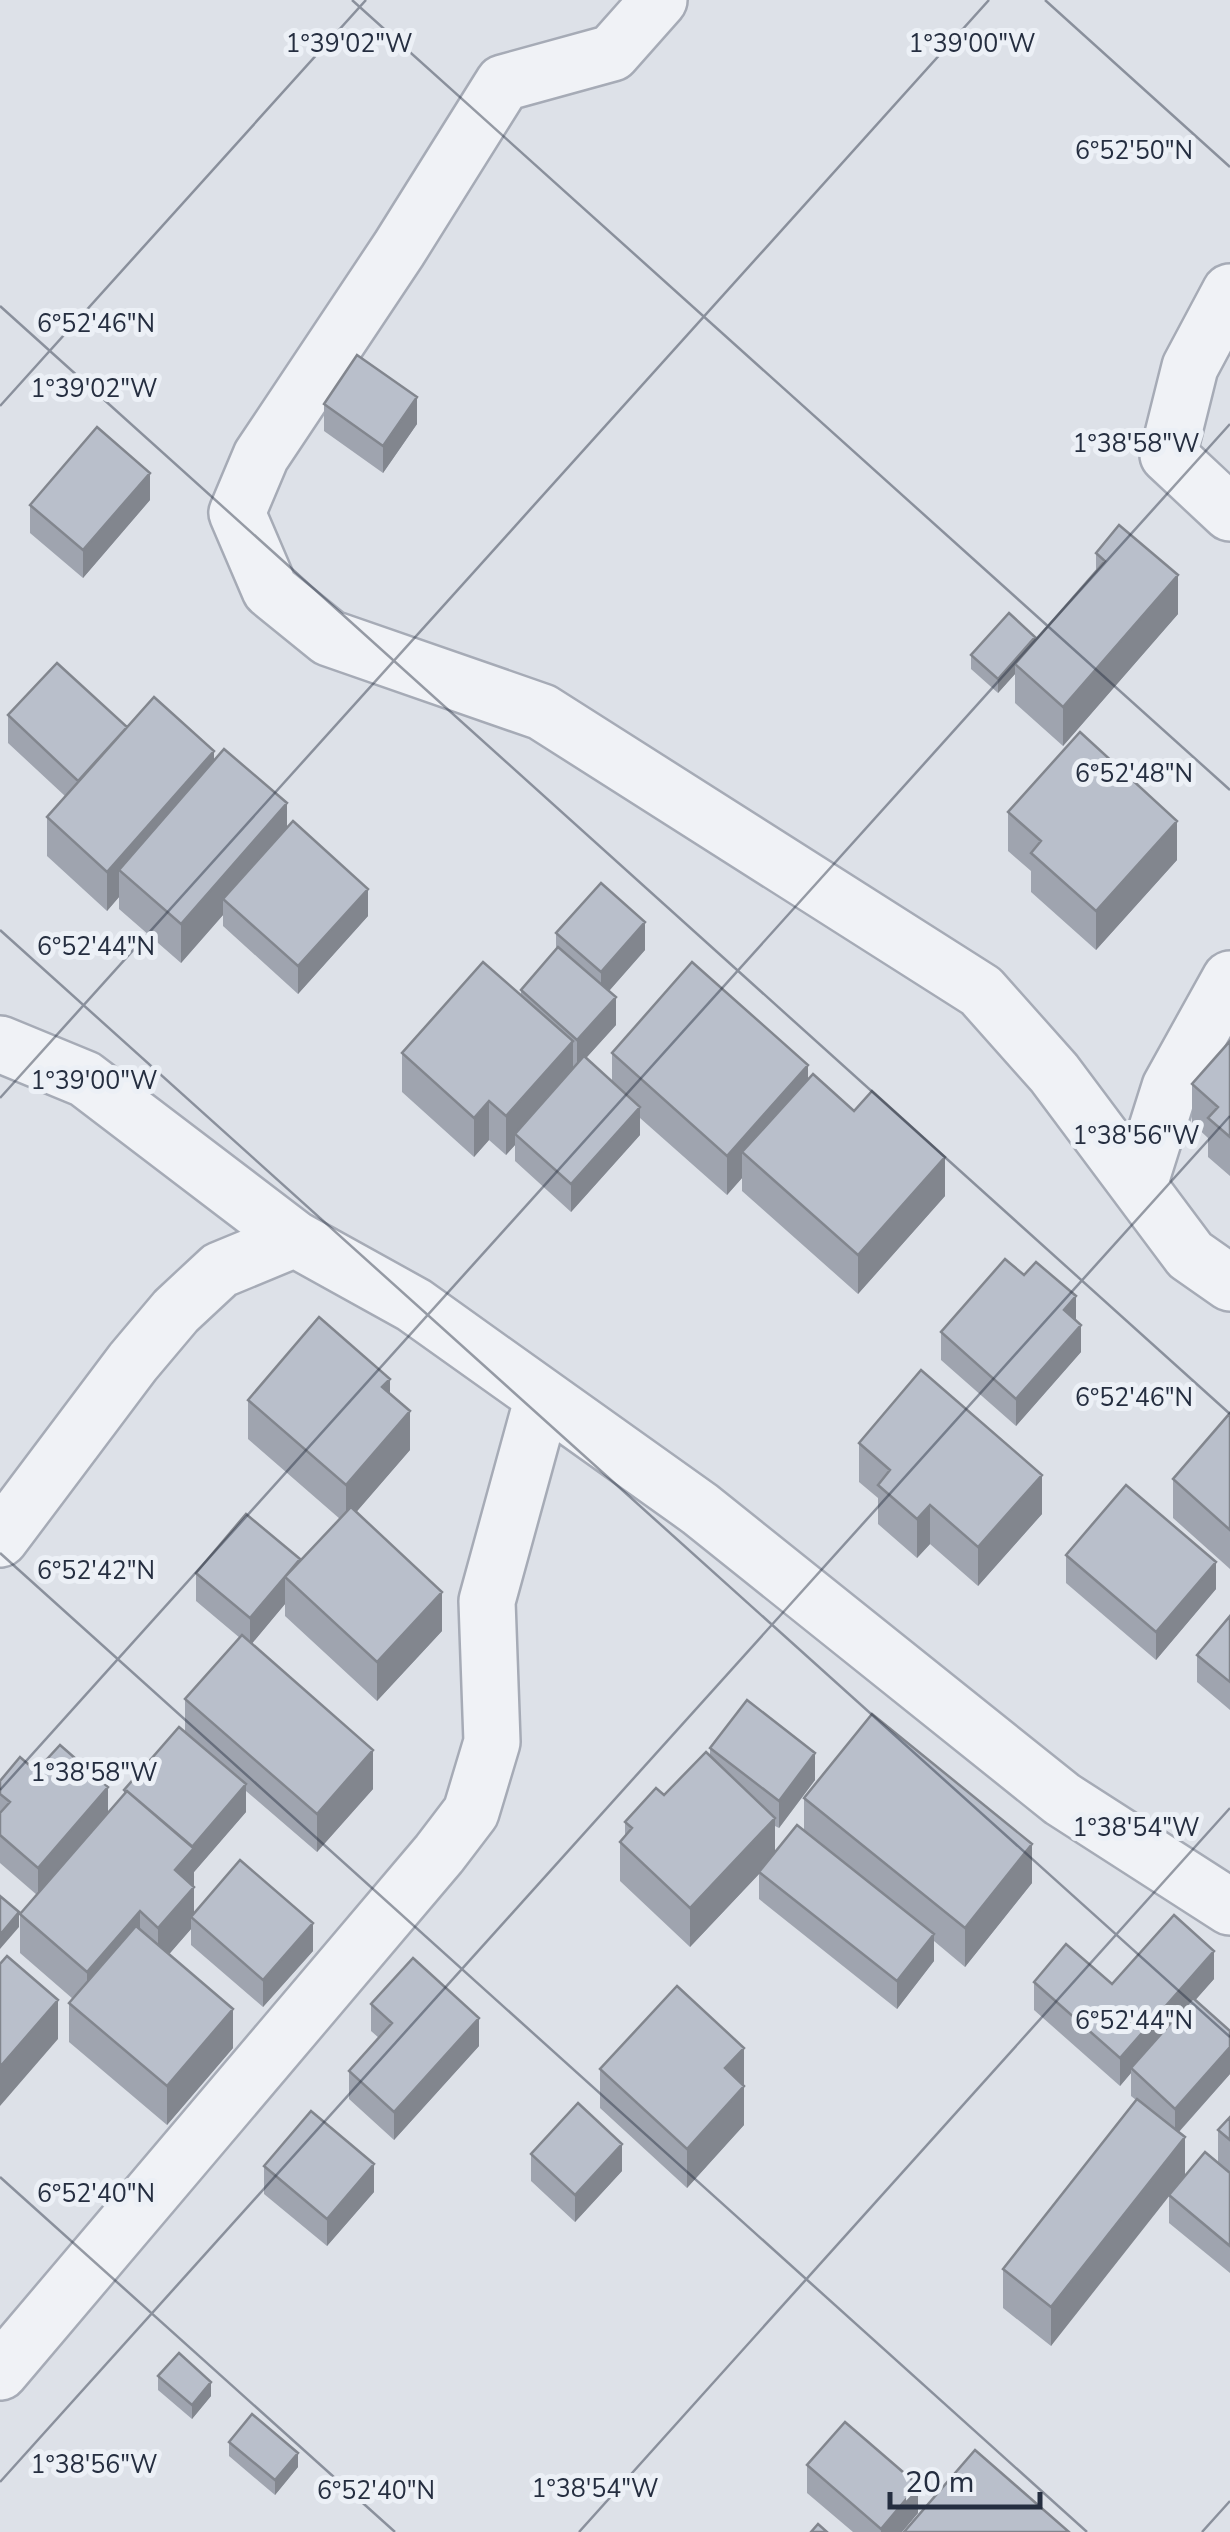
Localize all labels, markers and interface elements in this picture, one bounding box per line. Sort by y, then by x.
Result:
text: 1°39'02"W [285,27,413,61]
text: 1°39'00"W [908,27,1036,61]
text: 6°52'50"N [1075,134,1193,168]
text: 6°52'46"N [37,307,155,341]
text: 1°39'02"W [30,372,158,406]
text: 1°38'58"W [1072,427,1200,461]
text: 6°52'48"N [1075,757,1193,791]
text: 6°52'44"N [37,930,155,964]
text: 1°39'00"W [30,1064,158,1098]
text: 1°38'56"W [1072,1119,1200,1153]
text: 6°52'46"N [1075,1381,1193,1415]
text: 6°52'42"N [37,1554,155,1588]
text: 1°38'58"W [30,1756,158,1790]
text: 1°38'54"W [1072,1811,1200,1845]
text: 6°52'44"N [1075,2004,1193,2038]
text: 6°52'40"N [37,2177,155,2211]
scale bar [890,2447,1040,2509]
text: 1°38'56"W [30,2448,158,2482]
text: 20 m [905,2462,974,2503]
text: 1°38'54"W [531,2472,659,2506]
text: 6°52'40"N [317,2474,435,2508]

